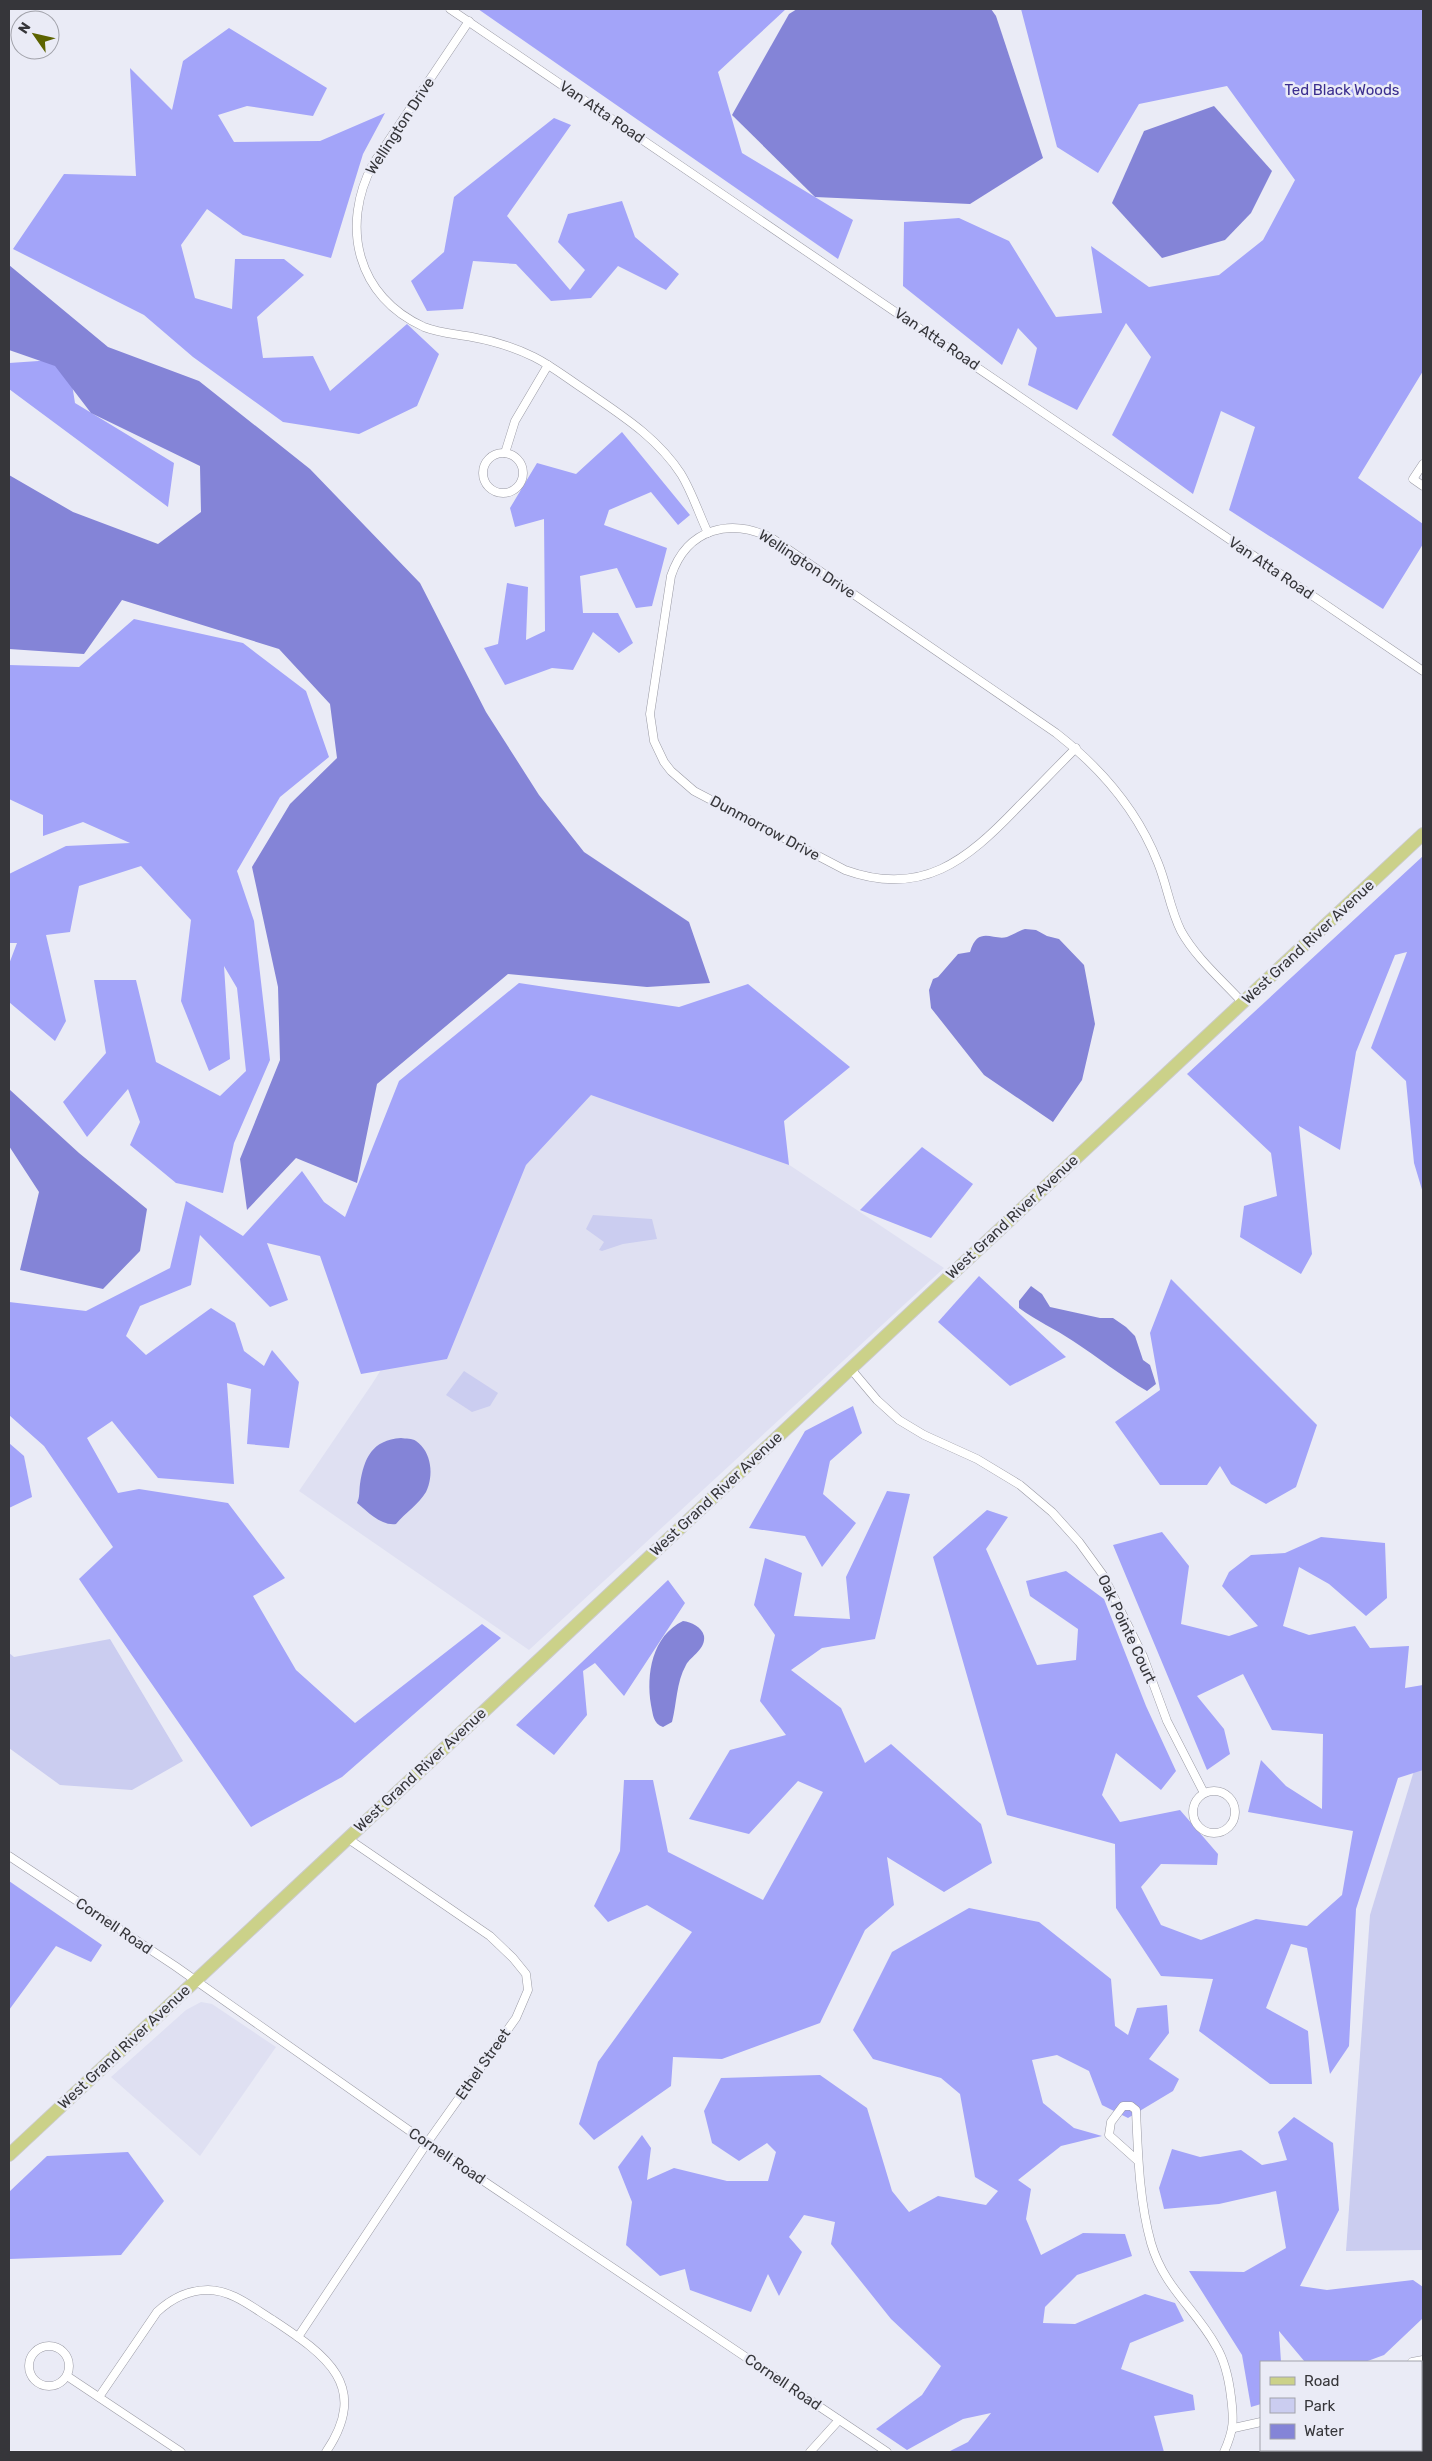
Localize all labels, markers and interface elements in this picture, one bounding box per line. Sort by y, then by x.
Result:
north arrow [10,10,60,60]
text: N [15,19,35,37]
street label: Wellington Drive [362,74,438,178]
street label: Van Atta Road [556,77,648,147]
park label: Ted Black Woods [1285,81,1400,99]
street label: Van Atta Road [891,304,983,374]
street label: Wellington Drive [755,526,859,602]
street label: Van Atta Road [1225,533,1317,603]
street label: Dunmorrow Drive [707,792,823,864]
street label: West Grand River Avenue [1238,876,1378,1008]
street label: West Grand River Avenue [942,1151,1082,1283]
street label: West Grand River Avenue [646,1428,786,1560]
street label: Oak Pointe Court [1094,1572,1160,1686]
street label: West Grand River Avenue [350,1704,490,1836]
street label: Cornell Road [72,1894,156,1958]
street label: West Grand River Avenue [54,1981,194,2113]
street label: Ethel Street [452,2025,514,2103]
street label: Cornell Road [405,2124,489,2188]
street label: Cornell Road [741,2350,825,2414]
legend [1260,2361,1422,2451]
text: Road [1304,2372,1340,2390]
text: Park [1304,2397,1335,2415]
text: Water [1304,2422,1344,2440]

